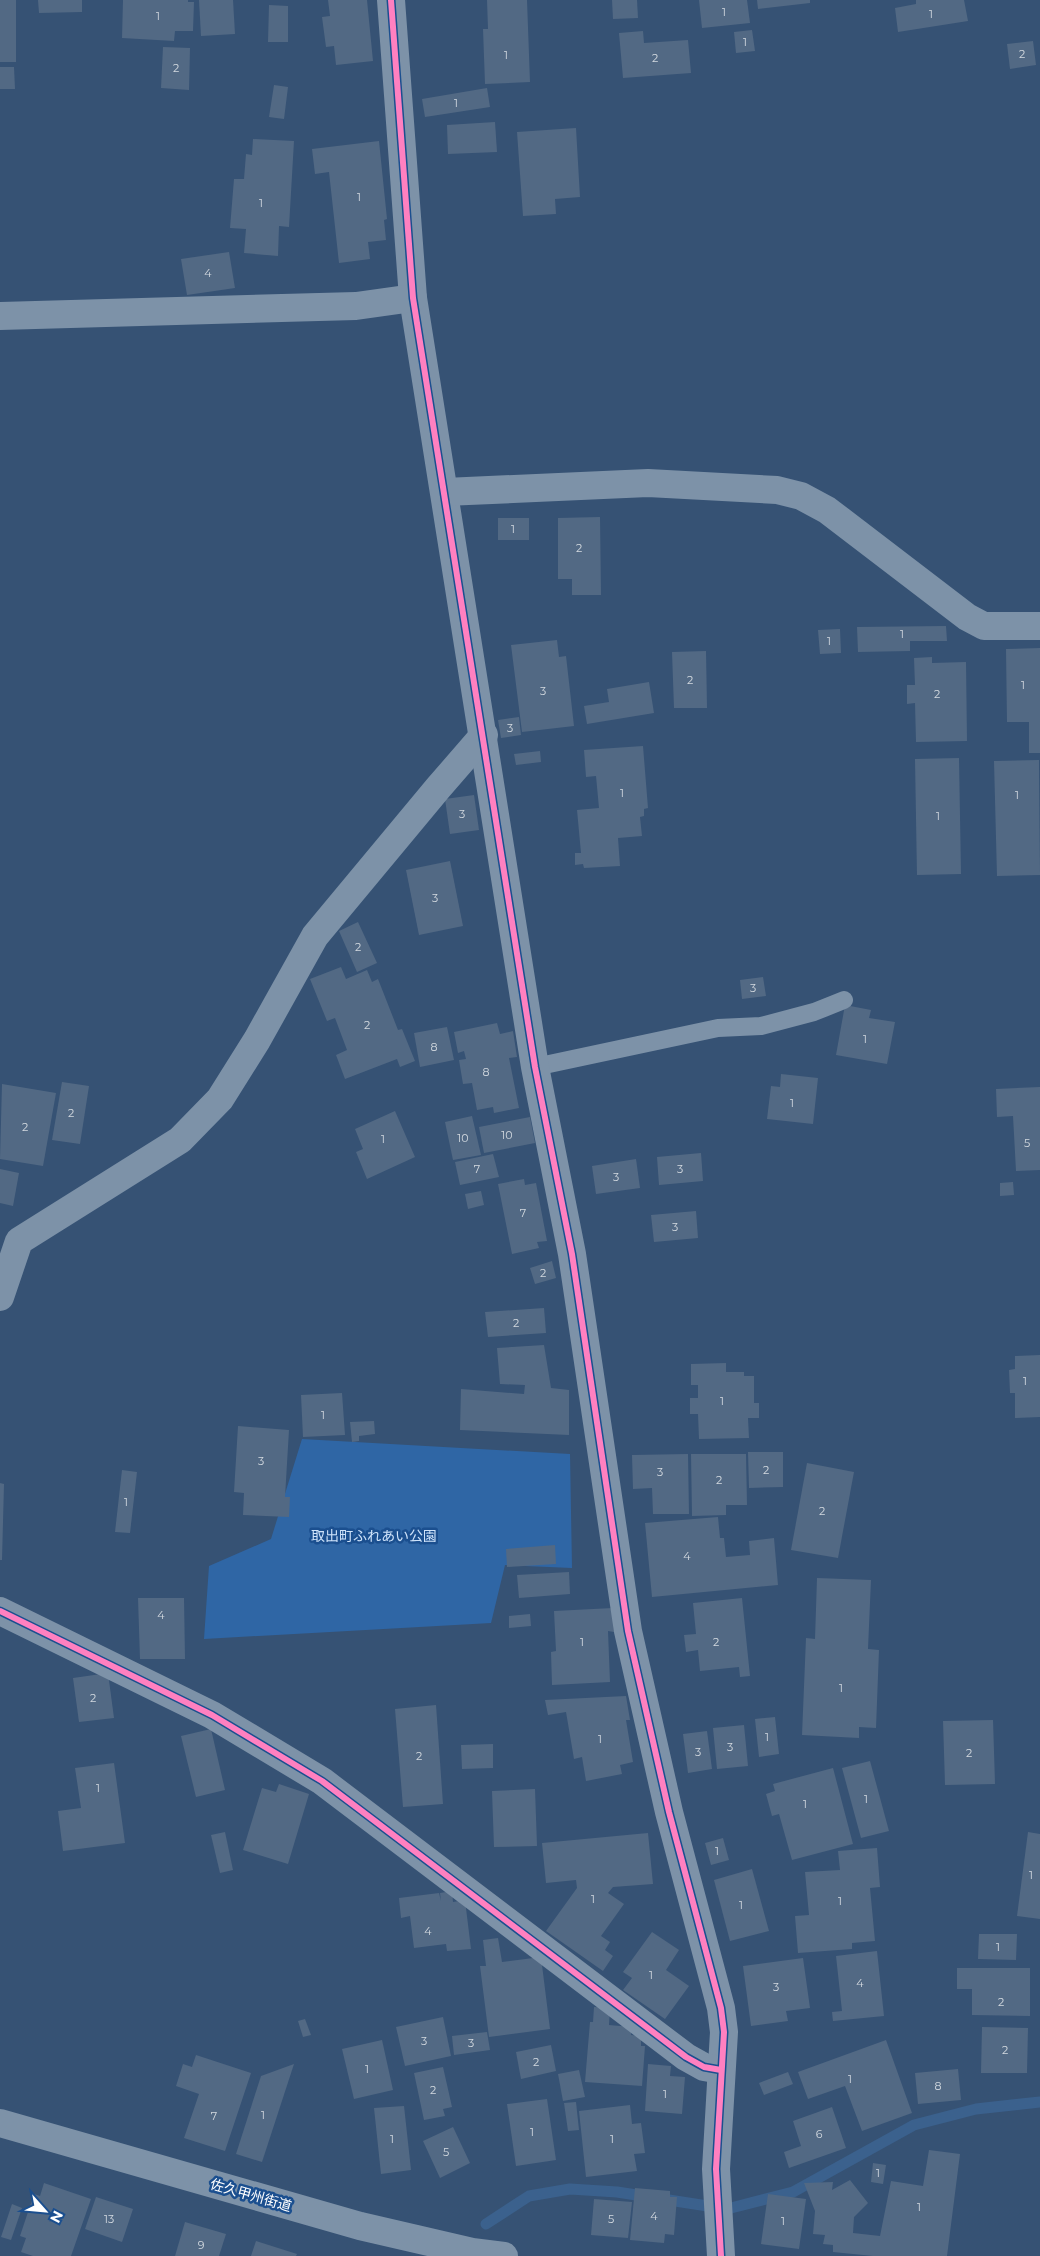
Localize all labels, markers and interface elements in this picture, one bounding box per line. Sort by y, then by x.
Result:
house number: 1 [722,5,726,19]
house number: 1 [929,7,933,21]
house number: 1 [156,9,160,23]
house number: 1 [743,35,747,49]
house number: 2 [1019,47,1025,61]
house number: 1 [504,48,508,62]
house number: 2 [652,51,658,65]
house number: 2 [173,61,179,75]
house number: 1 [454,96,458,110]
house number: 1 [357,190,361,204]
house number: 1 [259,196,263,210]
house number: 4 [204,266,212,280]
house number: 1 [511,522,515,536]
house number: 2 [576,541,582,555]
house number: 1 [900,627,904,641]
house number: 1 [827,634,831,648]
house number: 2 [687,673,693,687]
house number: 1 [1021,678,1025,692]
house number: 3 [540,684,546,698]
house number: 2 [934,687,940,701]
house number: 3 [507,721,513,735]
house number: 1 [620,786,624,800]
house number: 1 [1015,788,1019,802]
house number: 3 [459,807,465,821]
house number: 1 [936,809,940,823]
house number: 3 [432,891,438,905]
house number: 2 [355,940,361,954]
house number: 3 [750,981,756,995]
house number: 2 [364,1018,370,1032]
house number: 1 [863,1032,867,1046]
house number: 8 [430,1040,438,1054]
house number: 8 [482,1065,490,1079]
house number: 1 [790,1096,794,1110]
house number: 2 [68,1106,74,1120]
house number: 2 [22,1120,28,1134]
house number: 10 [501,1128,513,1142]
house number: 10 [457,1131,469,1145]
house number: 1 [381,1132,385,1146]
house number: 5 [1024,1136,1030,1150]
house number: 7 [474,1162,480,1176]
house number: 3 [677,1162,683,1176]
house number: 3 [613,1170,619,1184]
house number: 7 [520,1206,526,1220]
house number: 3 [672,1220,678,1234]
house number: 2 [540,1266,546,1280]
house number: 2 [513,1316,519,1330]
house number: 1 [1023,1374,1027,1388]
house number: 1 [720,1394,724,1408]
house number: 1 [321,1408,325,1422]
house number: 3 [258,1454,264,1468]
house number: 2 [763,1463,769,1477]
house number: 3 [657,1465,663,1479]
house number: 2 [716,1473,722,1487]
house number: 1 [124,1495,128,1509]
house number: 2 [819,1504,825,1518]
park label: 取出町ふれあい公園 [311,1527,437,1545]
house number: 4 [683,1549,691,1563]
house number: 4 [157,1608,165,1622]
house number: 1 [580,1635,584,1649]
house number: 2 [713,1635,719,1649]
house number: 1 [839,1681,843,1695]
house number: 2 [90,1691,96,1705]
house number: 1 [765,1730,769,1744]
house number: 1 [598,1732,602,1746]
house number: 3 [727,1740,733,1754]
house number: 3 [695,1745,701,1759]
house number: 2 [966,1746,972,1760]
house number: 2 [416,1749,422,1763]
house number: 1 [96,1781,100,1795]
house number: 1 [864,1792,868,1806]
house number: 1 [803,1797,807,1811]
house number: 1 [715,1844,719,1858]
house number: 1 [1029,1868,1033,1882]
house number: 1 [591,1892,595,1906]
house number: 1 [838,1894,842,1908]
house number: 1 [739,1898,743,1912]
house number: 4 [424,1924,432,1938]
house number: 1 [996,1940,1000,1954]
house number: 1 [649,1968,653,1982]
house number: 4 [856,1976,864,1990]
house number: 3 [773,1980,779,1994]
house number: 2 [998,1995,1004,2009]
house number: 3 [421,2034,427,2048]
house number: 3 [468,2036,474,2050]
house number: 2 [1002,2043,1008,2057]
house number: 2 [533,2055,539,2069]
house number: 1 [365,2062,369,2076]
house number: 1 [848,2072,852,2086]
house number: 8 [934,2079,942,2093]
house number: 2 [430,2083,436,2097]
house number: 1 [663,2087,667,2101]
house number: 1 [261,2108,265,2122]
house number: 7 [211,2109,217,2123]
house number: 1 [530,2125,534,2139]
house number: 6 [816,2127,823,2141]
house number: 1 [390,2132,394,2146]
house number: 1 [610,2132,614,2146]
house number: 5 [443,2145,449,2159]
house number: 1 [876,2166,880,2180]
street label: 佐久甲州街道 [208,2175,294,2215]
north arrow [20,2186,70,2236]
house number: 1 [917,2200,921,2214]
text: N [46,2208,67,2226]
house number: 4 [650,2209,658,2223]
house number: 13 [104,2212,114,2226]
house number: 5 [608,2212,614,2226]
house number: 1 [781,2214,785,2228]
house number: 9 [198,2238,205,2252]

